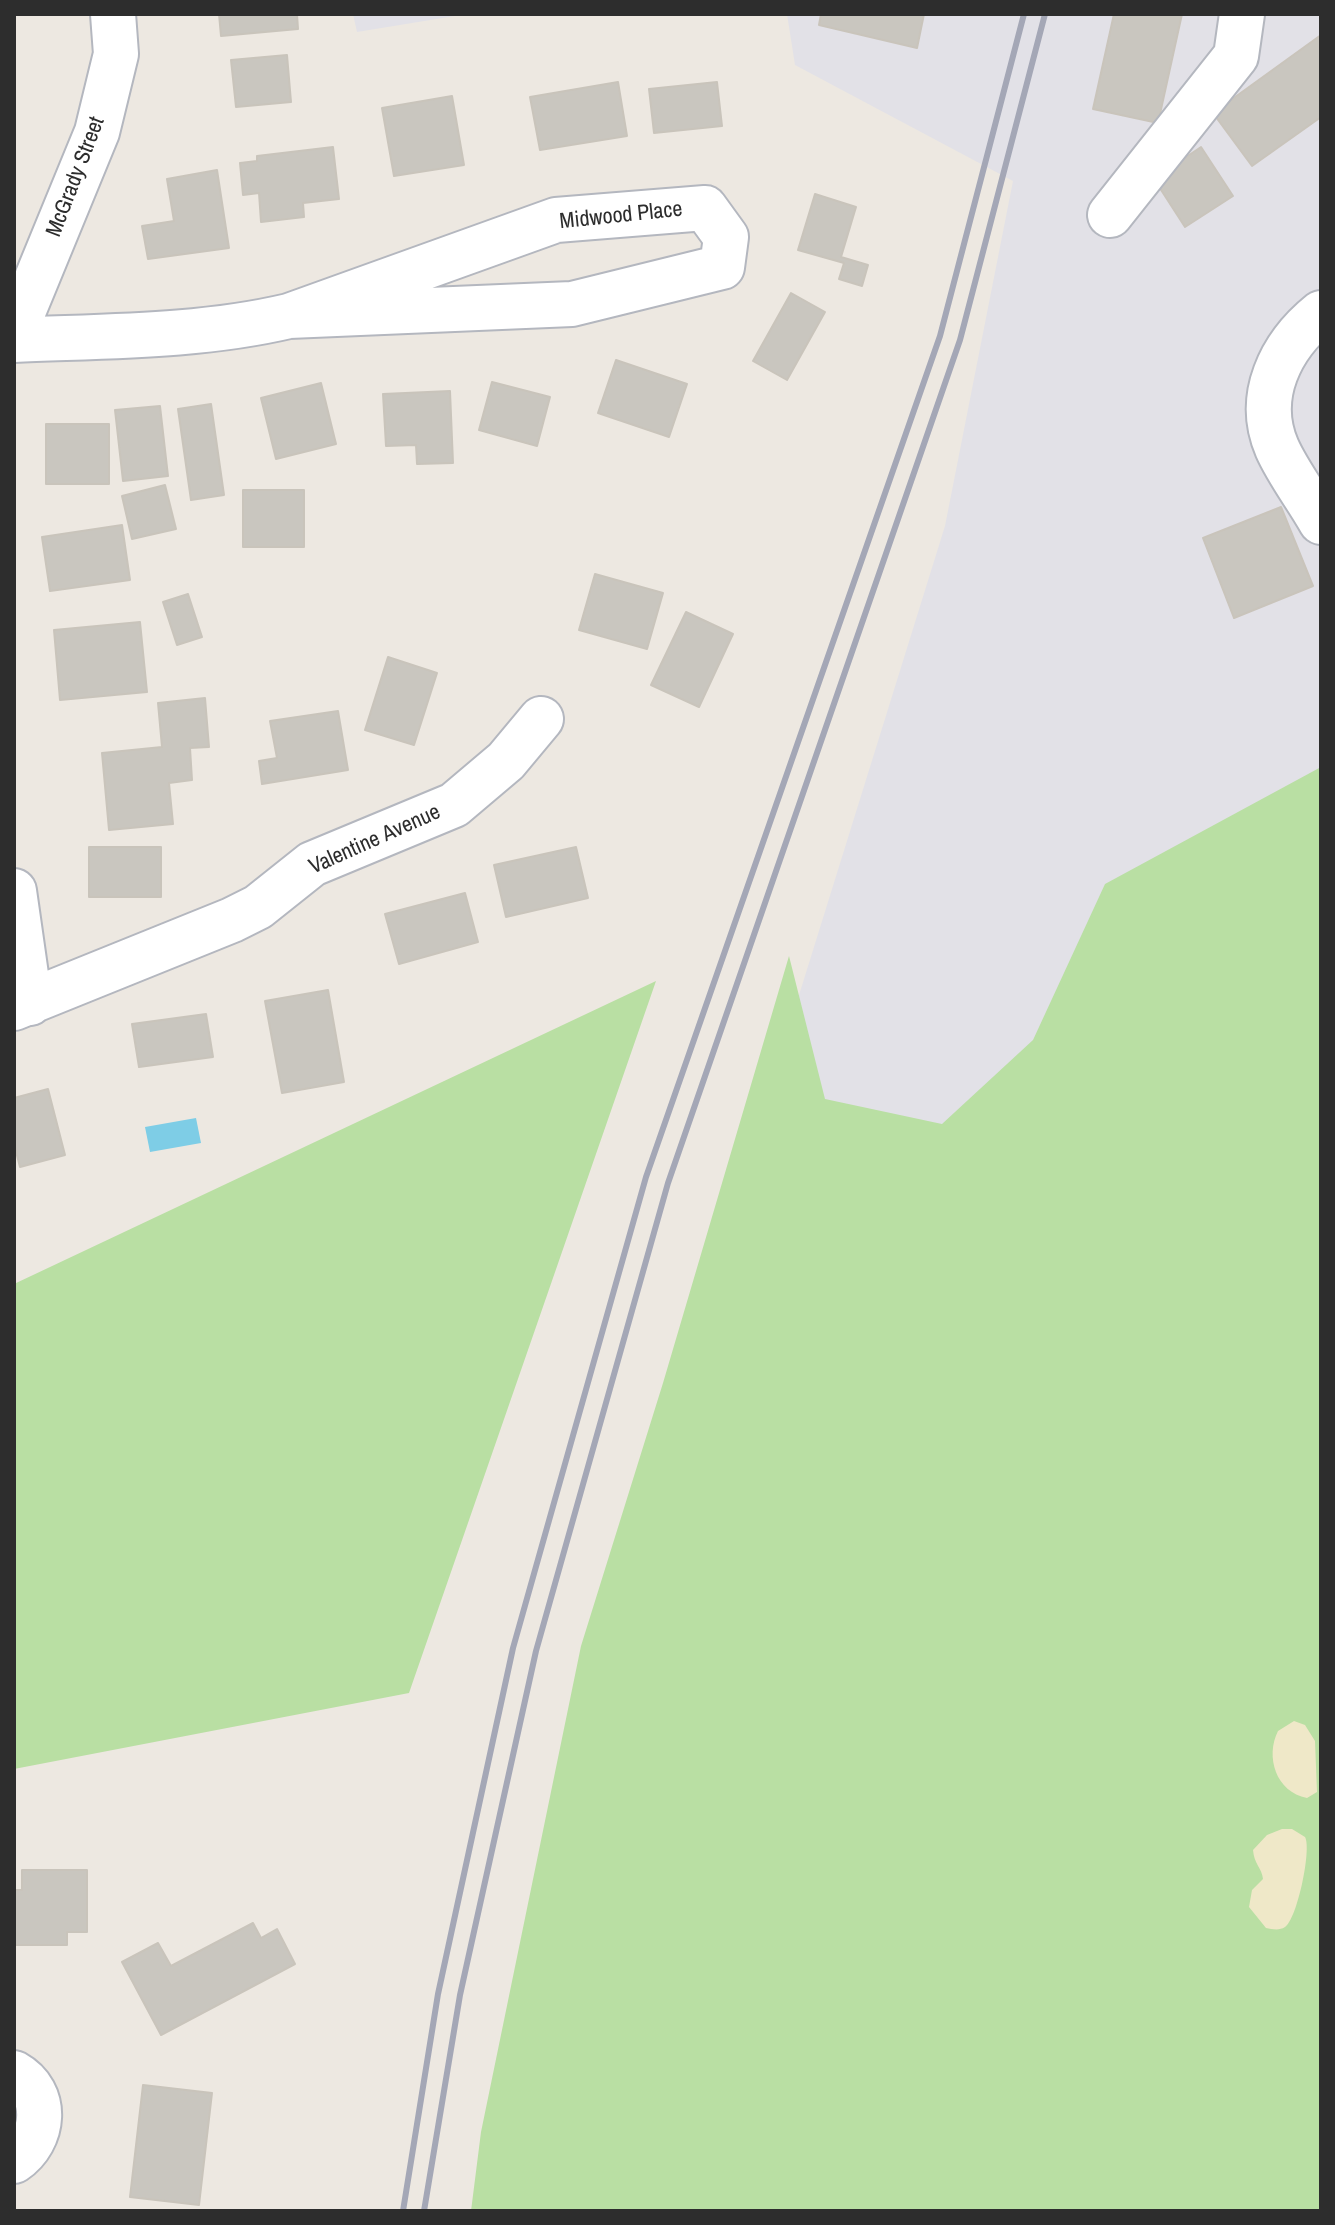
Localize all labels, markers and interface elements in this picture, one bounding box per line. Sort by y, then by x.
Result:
street label: McGrady Street [41,113,111,241]
street label: Midwood Place [558,196,684,236]
street label: Valentine Avenue [305,799,445,881]

